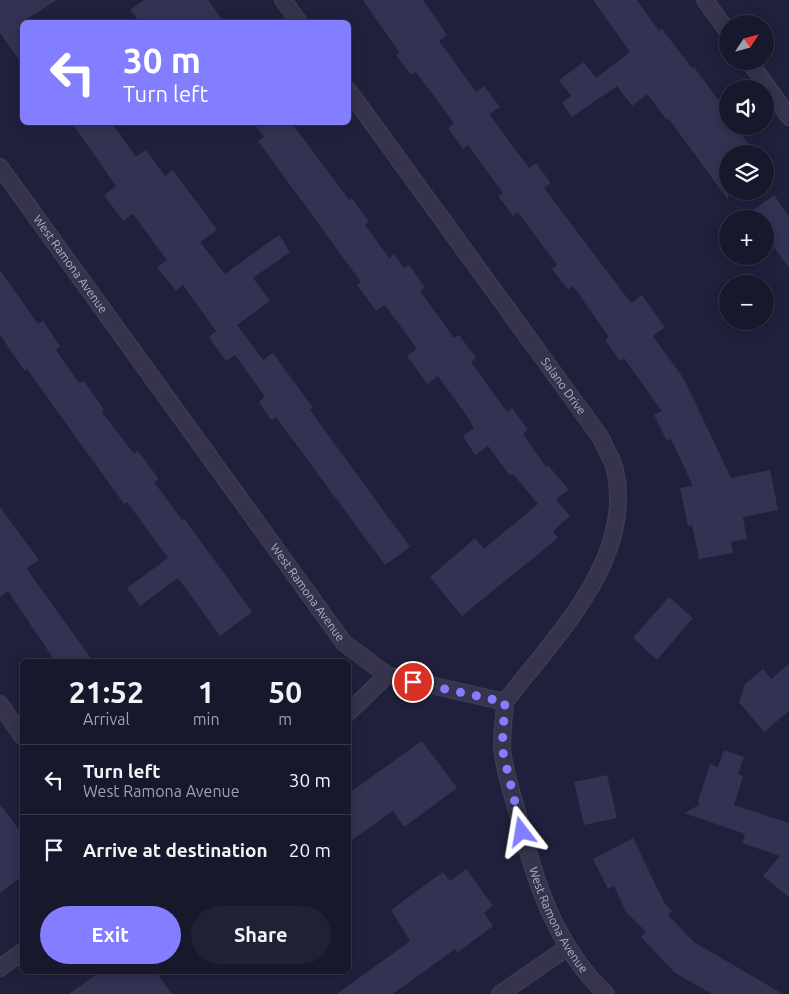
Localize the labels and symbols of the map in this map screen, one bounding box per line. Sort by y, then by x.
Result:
north arrow [719,15,774,70]
street label: West Ramona Avenue [31,213,110,315]
street label: Salano Drive [539,355,589,417]
street label: West Ramona Avenue [268,541,348,644]
pin [392,661,434,703]
position arrow [495,805,547,857]
street label: West Ramona Avenue [527,865,591,975]

